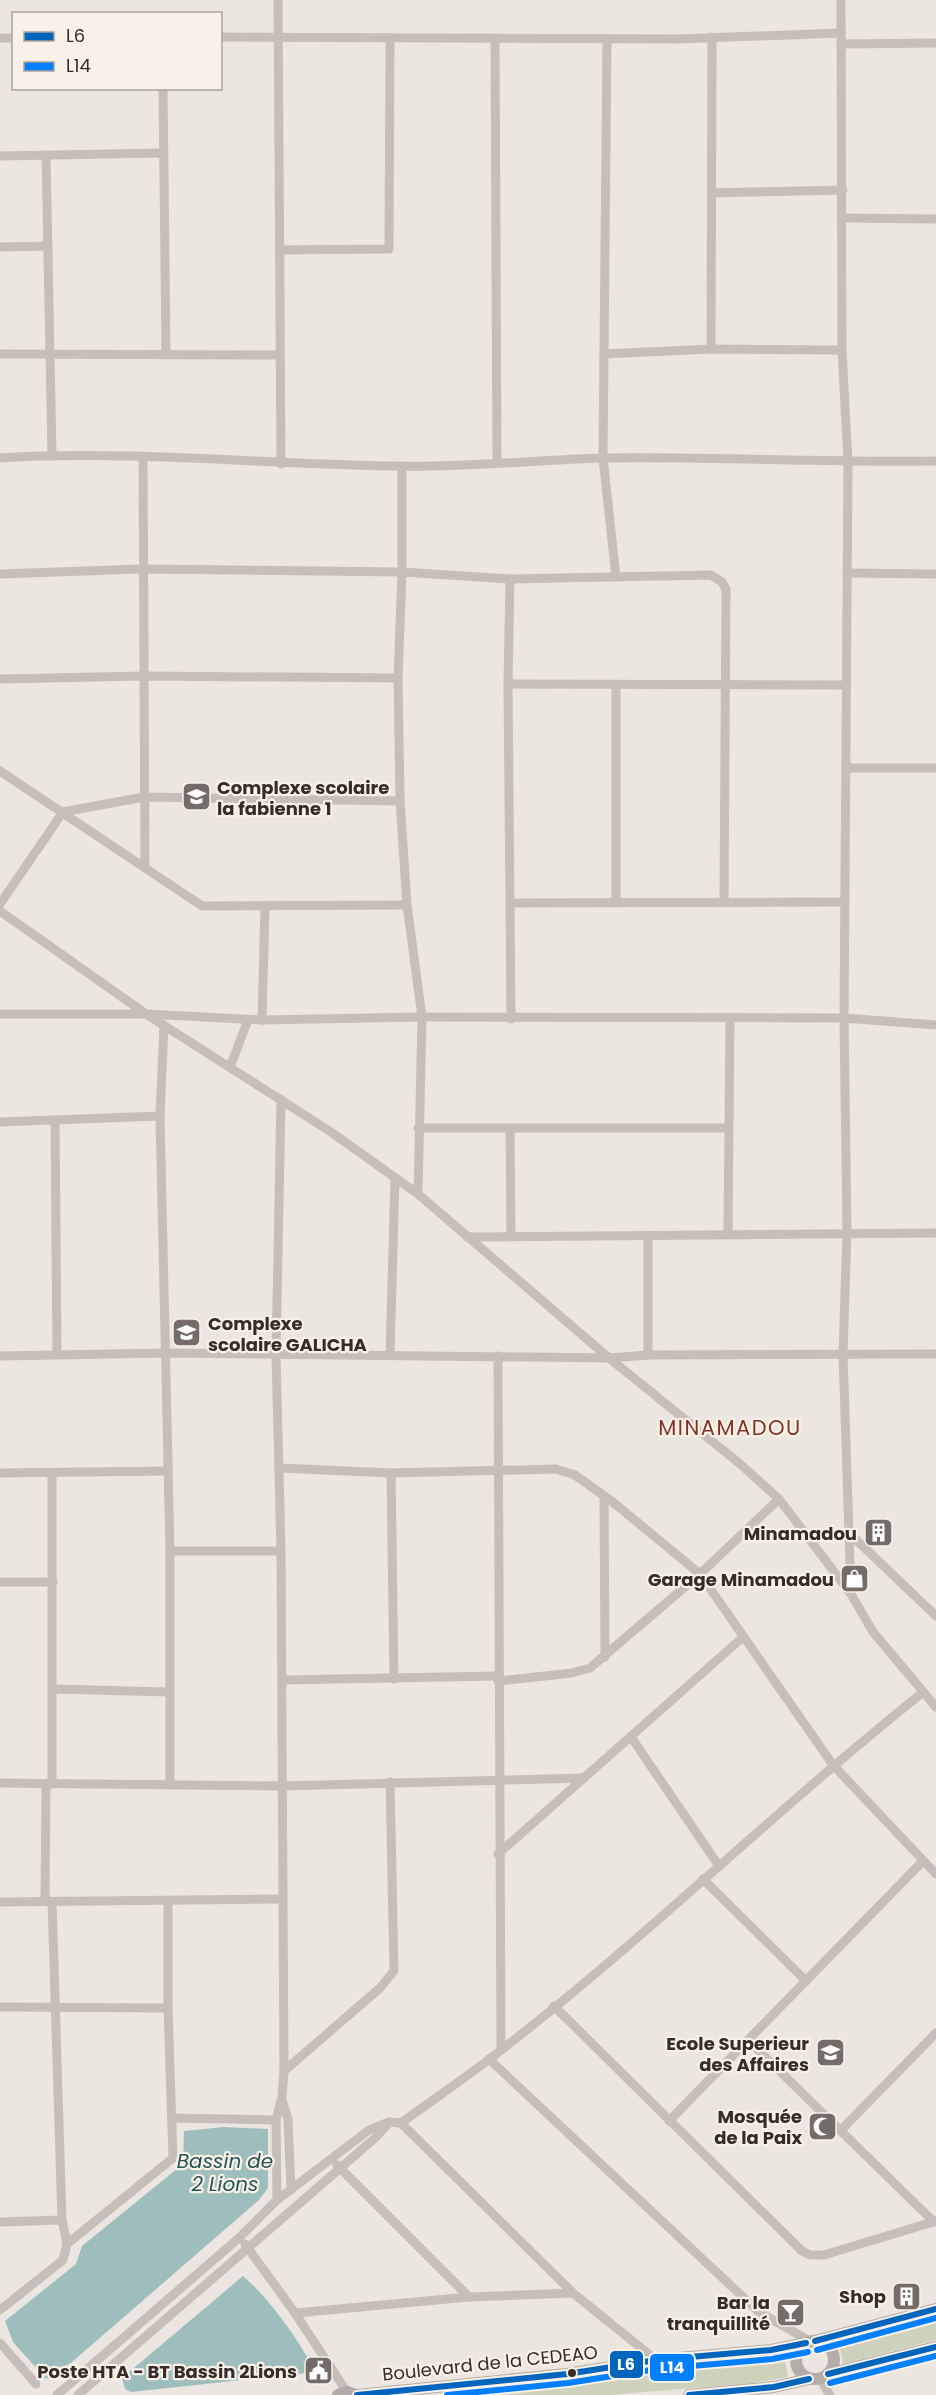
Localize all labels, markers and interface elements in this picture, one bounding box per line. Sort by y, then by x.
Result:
legend [12,12,222,90]
text: L6 [66,23,85,48]
text: L14 [66,53,91,78]
place label: Complexe scolaire la fabienne 1 [217,775,389,821]
school or university icon: Complexe scolaire la fabienne 1 [180,781,212,813]
place label: Complexe scolaire GALICHA [208,1311,367,1357]
school or university icon: Complexe scolaire GALICHA [171,1317,203,1349]
district label: MINAMADOU [658,1413,802,1442]
building icon: Minamadou [862,1517,894,1549]
place label: Minamadou [744,1521,857,1546]
shop icon: Garage Minamadou [839,1563,871,1595]
place label: Garage Minamadou [648,1567,834,1592]
place label: Ecole Superieur des Affaires [666,2031,809,2077]
school or university icon: Ecole Superieur des Affaires [814,2037,846,2069]
place label: Mosquée de la Paix [714,2104,802,2150]
mosque icon: Mosquée de la Paix [807,2110,839,2142]
water label: Bassin de 2 Lions [177,2147,273,2198]
building icon: Shop [891,2280,923,2312]
place label: Shop [839,2284,886,2309]
place label: Bar la tranquillité [667,2290,770,2336]
bar icon: Bar la tranquillité [775,2296,807,2328]
street label: Boulevard de la CEDEAO [381,2339,599,2387]
line badge: L6 [609,2350,644,2379]
text: L6 [617,2353,635,2376]
line badge: L14 [649,2353,695,2382]
public building icon: Poste HTA - BT Bassin 2Lions [302,2355,334,2387]
text: L14 [660,2356,684,2379]
place label: Poste HTA - BT Bassin 2Lions [37,2359,297,2384]
unlabelled marker [566,2367,578,2379]

